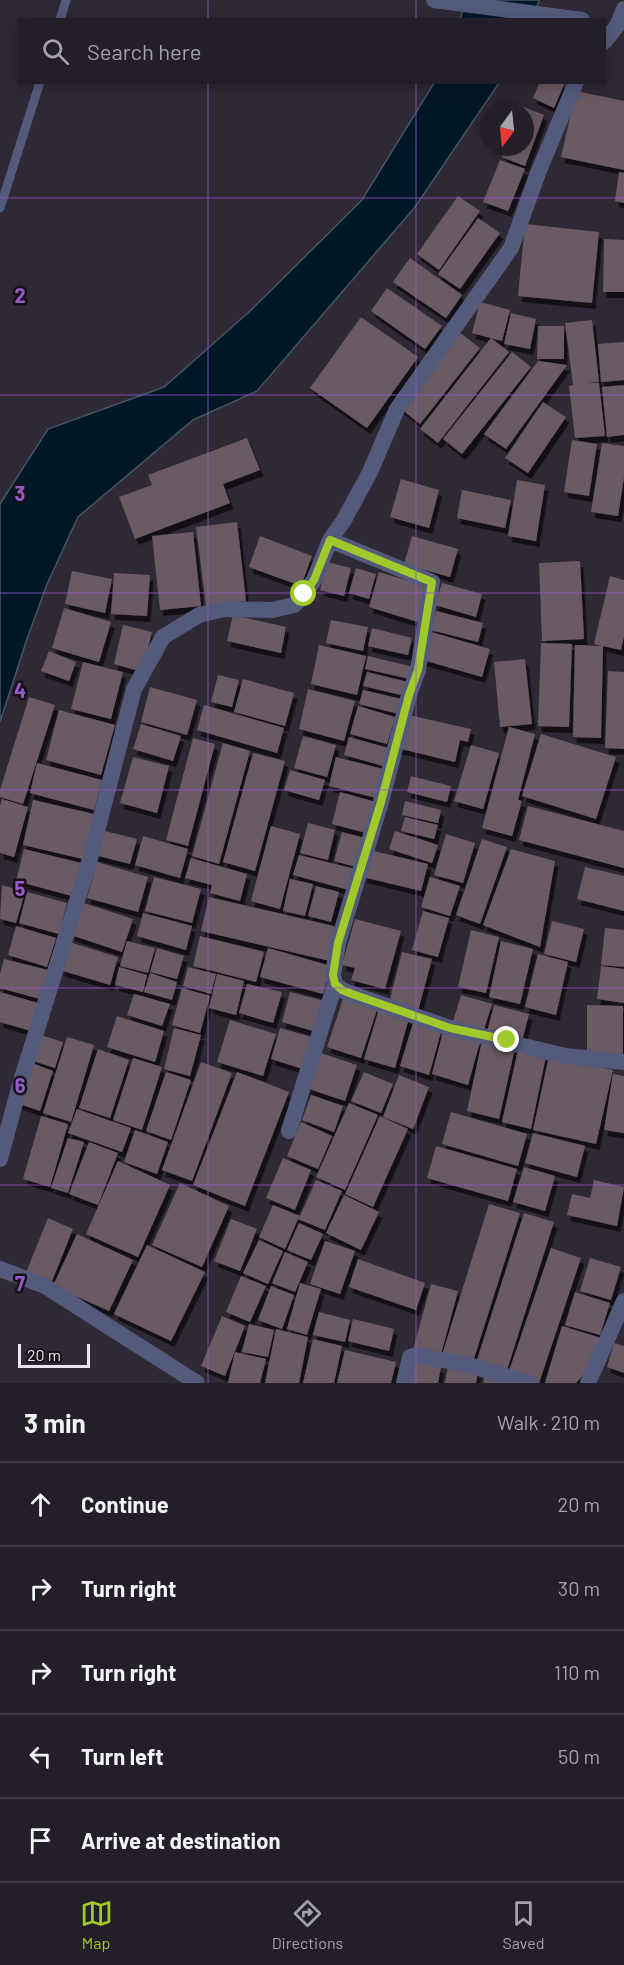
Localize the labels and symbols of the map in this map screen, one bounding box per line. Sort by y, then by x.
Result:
north arrow [480,102,534,156]
text: 2 [14,283,26,307]
text: 3 [15,481,25,505]
route start [290,580,316,606]
text: 4 [14,678,26,702]
text: 5 [15,876,26,900]
route end [493,1026,519,1052]
text: 6 [15,1073,26,1097]
text: 7 [15,1271,25,1295]
scale bar [18,1341,90,1368]

